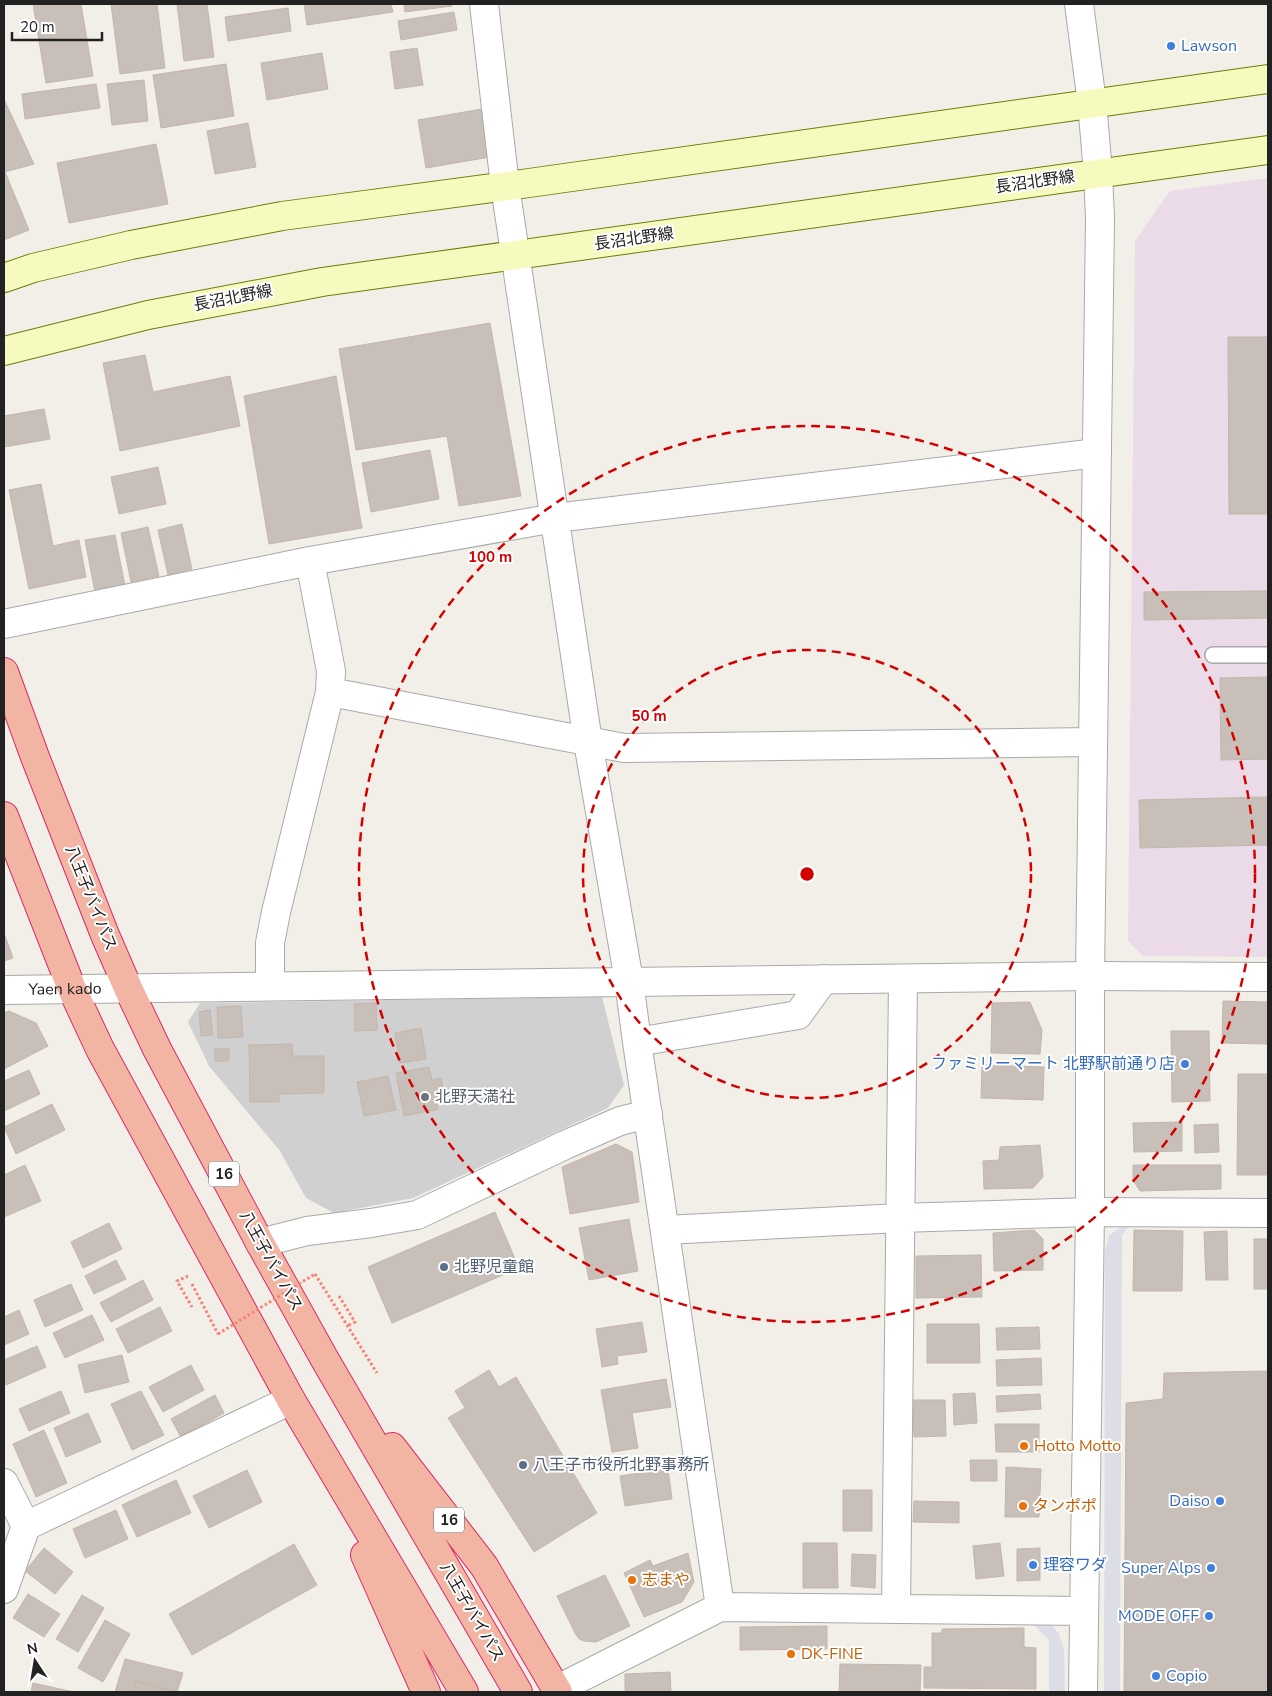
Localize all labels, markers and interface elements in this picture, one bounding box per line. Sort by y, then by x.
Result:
scale bar [12,10,102,42]
text: 20 m [20,17,55,37]
place label: Lawson [1181,35,1237,57]
marker: Lawson [1165,40,1177,52]
street label: 長沼北野線 [994,166,1076,198]
street label: 長沼北野線 [593,223,675,255]
street label: 長沼北野線 [192,280,274,316]
text: 100 m [468,547,512,567]
text: 50 m [631,706,667,726]
street label: 八王子バイパス [60,842,122,954]
centre of rings [798,865,816,883]
street label: Yaen kado [27,978,102,1001]
place label: ファミリーマート 北野駅前通り店 [931,1053,1175,1075]
marker: ファミリーマート 北野駅前通り店 [1179,1058,1191,1070]
place label: 北野天満社 [435,1086,515,1108]
marker: 北野天満社 [419,1091,431,1103]
road number: 16 [209,1162,239,1186]
street label: 八王子バイパス [234,1207,308,1315]
place label: 北野児童館 [454,1256,534,1278]
marker: 北野児童館 [438,1261,450,1273]
place label: Hotto Motto [1034,1435,1121,1457]
marker: Hotto Motto [1018,1440,1030,1452]
place label: 八王子市役所北野事務所 [533,1454,709,1476]
marker: 八王子市役所北野事務所 [517,1459,529,1471]
place label: Daiso [1169,1490,1210,1512]
place label: タンポポ [1033,1495,1097,1517]
marker: Daiso [1214,1495,1226,1507]
marker: タンポポ [1017,1500,1029,1512]
road number: 16 [434,1508,464,1532]
place label: 理容ワダ [1043,1554,1107,1576]
place label: Super Alps [1121,1557,1201,1579]
street label: 八王子バイパス [435,1558,509,1666]
marker: 理容ワダ [1027,1559,1039,1571]
marker: Super Alps [1205,1562,1217,1574]
place label: 志まや [642,1569,690,1591]
marker: 志まや [626,1574,638,1586]
place label: MODE OFF [1118,1605,1199,1627]
marker: MODE OFF [1203,1610,1215,1622]
north arrow [10,1636,60,1686]
text: N [25,1638,40,1659]
place label: DK-FINE [801,1643,863,1665]
marker: DK-FINE [785,1648,797,1660]
place label: Copio [1166,1665,1207,1687]
marker: Copio [1150,1670,1162,1682]

